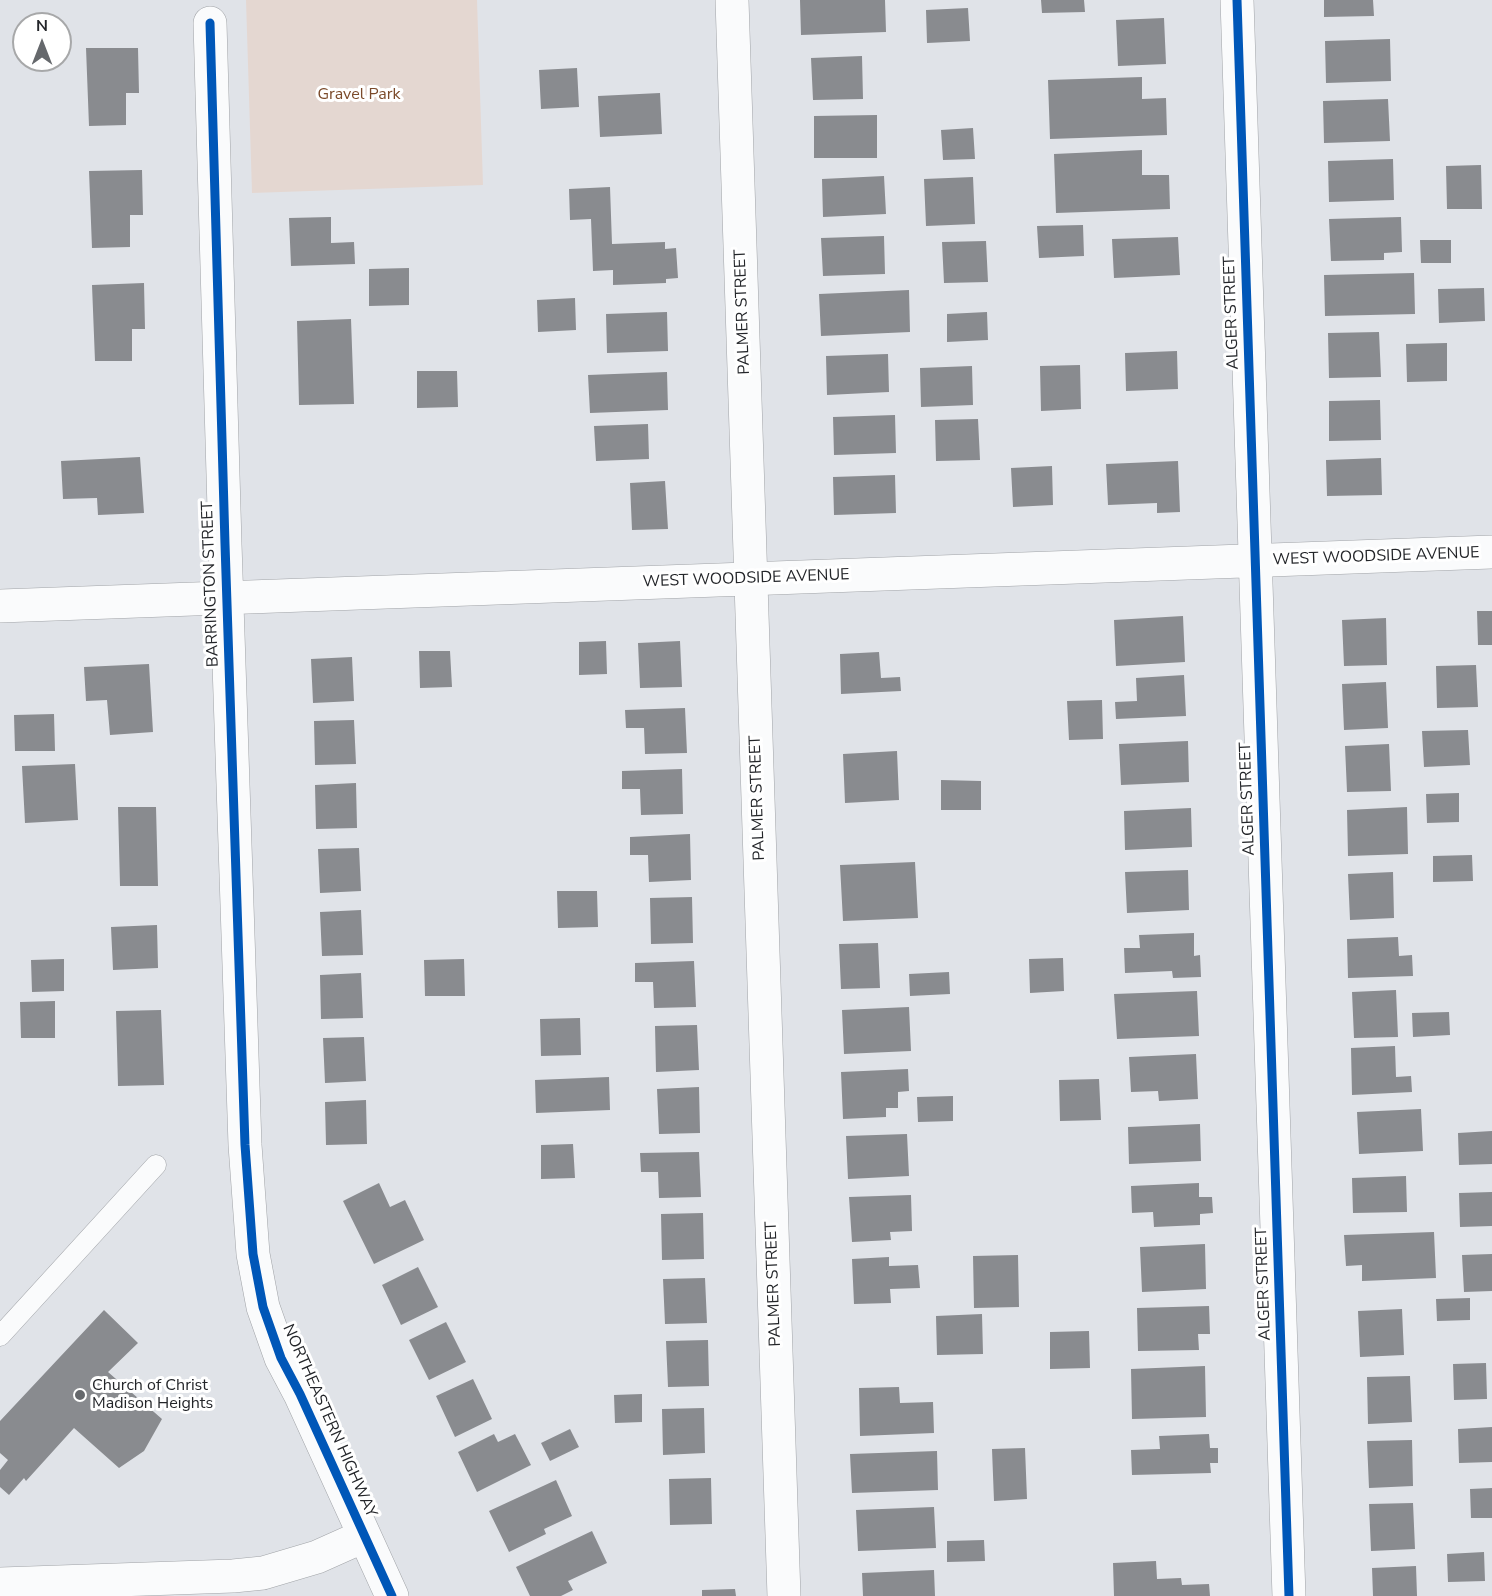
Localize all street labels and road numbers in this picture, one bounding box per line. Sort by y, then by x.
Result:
street label: PALMER STREET [731,249,755,375]
street label: ALGER STREET [1220,256,1244,370]
street label: BARRINGTON STREET [199,501,223,667]
street label: WEST WOODSIDE AVENUE [1272,544,1480,570]
street label: WEST WOODSIDE AVENUE [642,566,850,592]
street label: PALMER STREET [746,735,770,861]
street label: ALGER STREET [1236,742,1260,856]
street label: PALMER STREET [762,1221,786,1347]
street label: ALGER STREET [1252,1227,1276,1341]
street label: NORTHEASTERN HIGHWAY [278,1322,380,1520]

